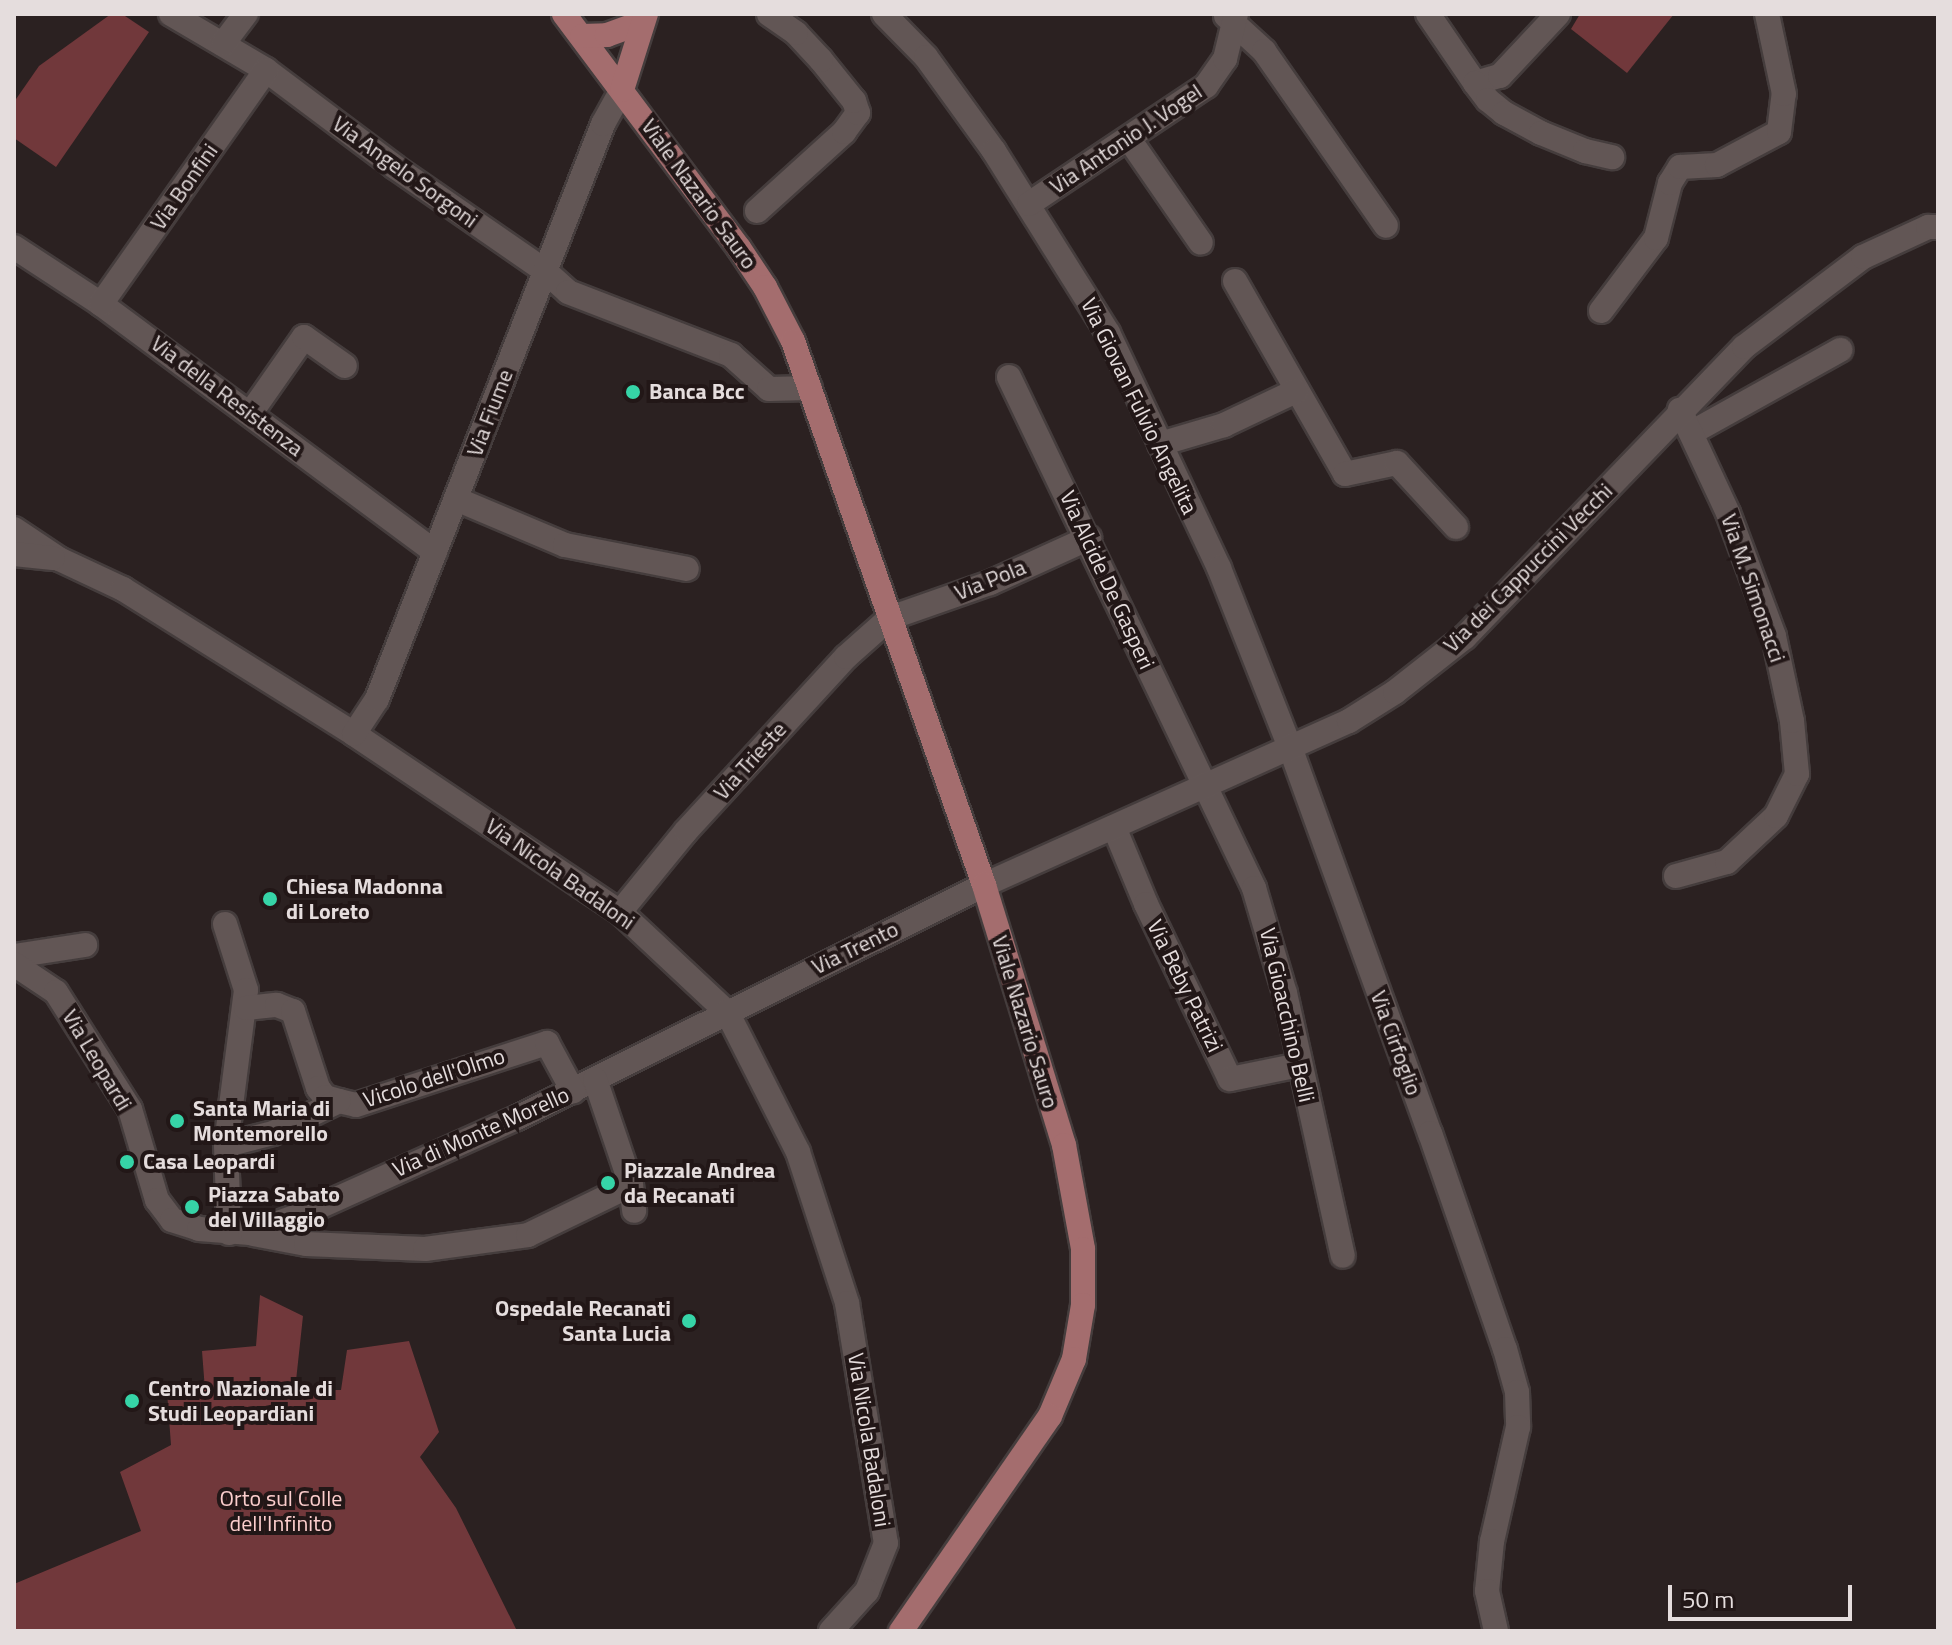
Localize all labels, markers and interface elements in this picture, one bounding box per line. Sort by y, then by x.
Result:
street label: Via Antonio J. Vogel [1045,78,1207,200]
street label: Via Angelo Sorgoni [327,111,483,233]
street label: Viale Nazario Sauro [636,114,762,274]
street label: Via Bonfini [145,139,223,235]
street label: Via Giovan Fulvio Angelita [1075,294,1203,518]
street label: Via della Resistenza [146,330,308,462]
street label: Via Fiume [461,366,519,460]
place label: Banca Bcc [649,379,745,405]
marker: Banca Bcc [624,383,642,401]
street label: Via dei Cappuccini Vecchi [1438,478,1618,658]
street label: Via Alcide De Gasperi [1054,487,1160,673]
street label: Via M. Simonacci [1715,510,1791,666]
street label: Via Pola [951,554,1029,606]
street label: Via Trieste [708,717,792,805]
street label: Via Nicola Badaloni [480,813,640,935]
place label: Chiesa Madonna di Loreto [286,873,443,924]
marker: Chiesa Madonna di Loreto [261,890,279,908]
street label: Via Trento [808,916,902,980]
street label: Via Beby Patrizi [1142,916,1228,1056]
street label: Via Gioacchino Belli [1254,925,1320,1105]
street label: Viale Nazario Sauro [986,932,1064,1112]
street label: Via Cirfoglio [1365,987,1427,1099]
street label: Via Leopardi [57,1005,137,1115]
street label: Vicolo dell'Olmo [360,1043,508,1113]
street label: Via di Monte Morello [389,1081,573,1183]
place label: Santa Maria di Montemorello [193,1095,330,1146]
marker: Santa Maria di Montemorello [168,1112,186,1130]
place label: Casa Leopardi [143,1149,275,1175]
marker: Casa Leopardi [118,1153,136,1171]
place label: Piazzale Andrea da Recanati [624,1157,775,1208]
marker: Piazzale Andrea da Recanati [599,1174,617,1192]
place label: Piazza Sabato del Villaggio [208,1181,340,1232]
marker: Piazza Sabato del Villaggio [183,1198,201,1216]
place label: Ospedale Recanati Santa Lucia [495,1295,671,1346]
marker: Ospedale Recanati Santa Lucia [678,1310,700,1332]
street label: Via Nicola Badaloni [842,1351,896,1529]
place label: Centro Nazionale di Studi Leopardiani [148,1375,333,1426]
marker: Centro Nazionale di Studi Leopardiani [123,1392,141,1410]
park label: Orto sul Colle dell'Infinito [220,1485,342,1536]
scale bar [1672,1569,1856,1619]
text: 50 m [1682,1581,1734,1617]

